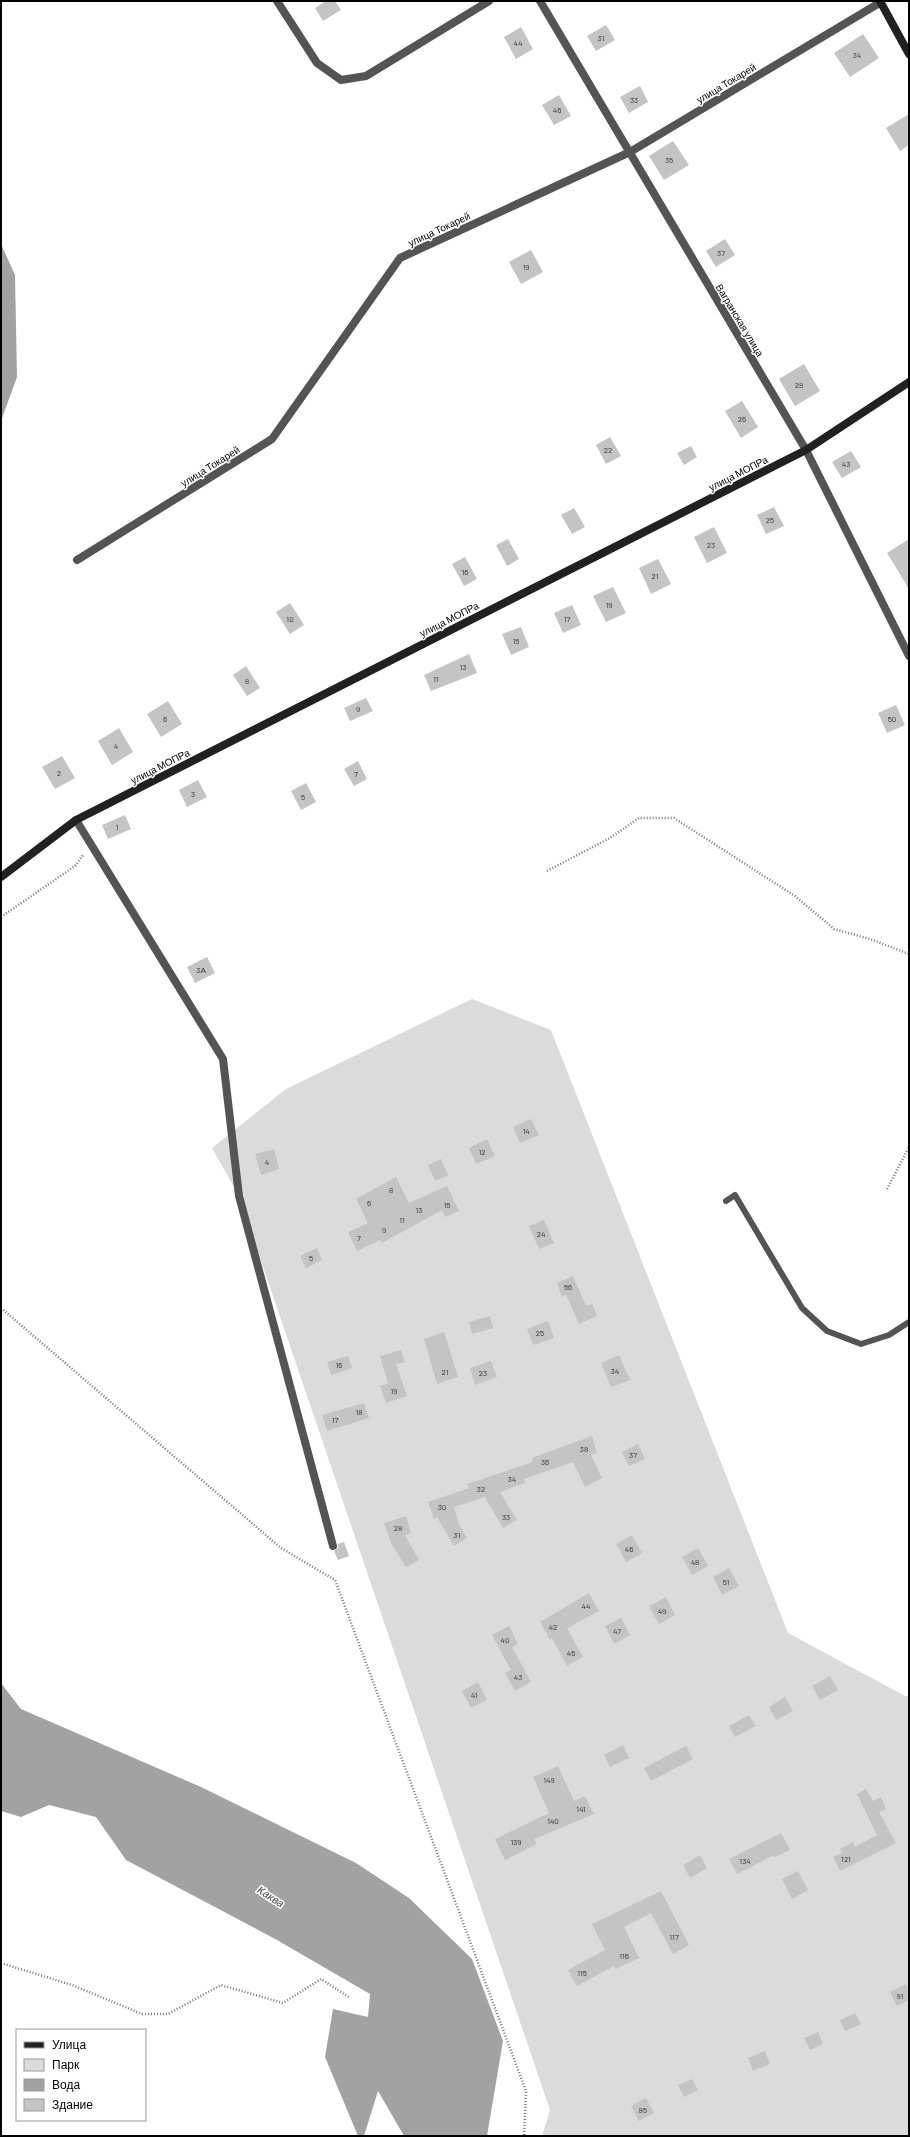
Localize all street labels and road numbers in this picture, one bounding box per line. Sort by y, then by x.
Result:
street label: улица Токарей [694,61,758,105]
street label: улица Токарей [406,209,472,249]
street label: Вагранская улица [714,282,767,359]
street label: улица Токарей [178,443,242,489]
street label: улица МОПРа [706,453,770,493]
street label: улица МОПРа [417,599,481,639]
street label: улица МОПРа [128,746,192,786]

